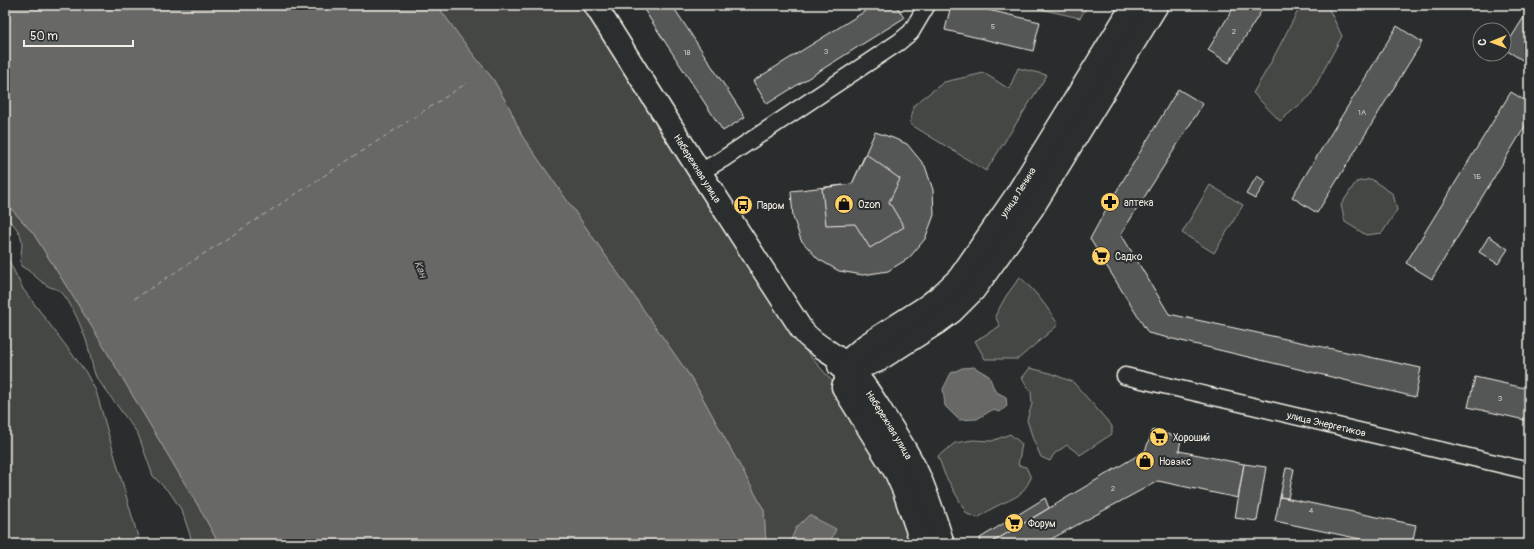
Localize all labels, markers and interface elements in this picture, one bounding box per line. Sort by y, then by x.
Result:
scale bar [24,22,133,48]
house number: 5 [991,22,995,31]
north arrow [1472,22,1512,62]
house number: 2 [1232,27,1237,36]
text: 50 m [30,29,58,44]
text: С [1476,38,1489,46]
house number: 3 [824,47,829,56]
house number: 18 [683,48,691,57]
house number: 1А [1358,108,1366,117]
street label: Набережная улица [671,132,723,206]
street label: улица Ленина [997,165,1039,221]
house number: 1Б [1473,172,1481,181]
pharmacy icon: аптека [1099,191,1121,213]
shop icon: Ozon [833,193,855,215]
bus stop icon: Паром [732,194,754,216]
place label: аптека [1124,197,1154,209]
place label: Ozon [858,199,881,211]
place label: Паром [757,200,785,212]
supermarket icon: Садко [1090,245,1112,267]
place label: Садко [1115,251,1143,263]
water label: Кан [412,259,430,281]
street label: Набережная улица [863,388,915,462]
house number: 3 [1498,394,1503,403]
street label: улица Энергетиков [1284,409,1367,439]
supermarket icon: Хороший [1148,426,1170,448]
place label: Хороший [1173,432,1210,444]
shop icon: Новэкс [1134,450,1156,472]
place label: Новэкс [1159,456,1191,468]
house number: 2 [1111,484,1116,493]
house number: 4 [1309,506,1314,515]
supermarket icon: Форум [1003,512,1025,534]
place label: Форум [1028,518,1056,530]

